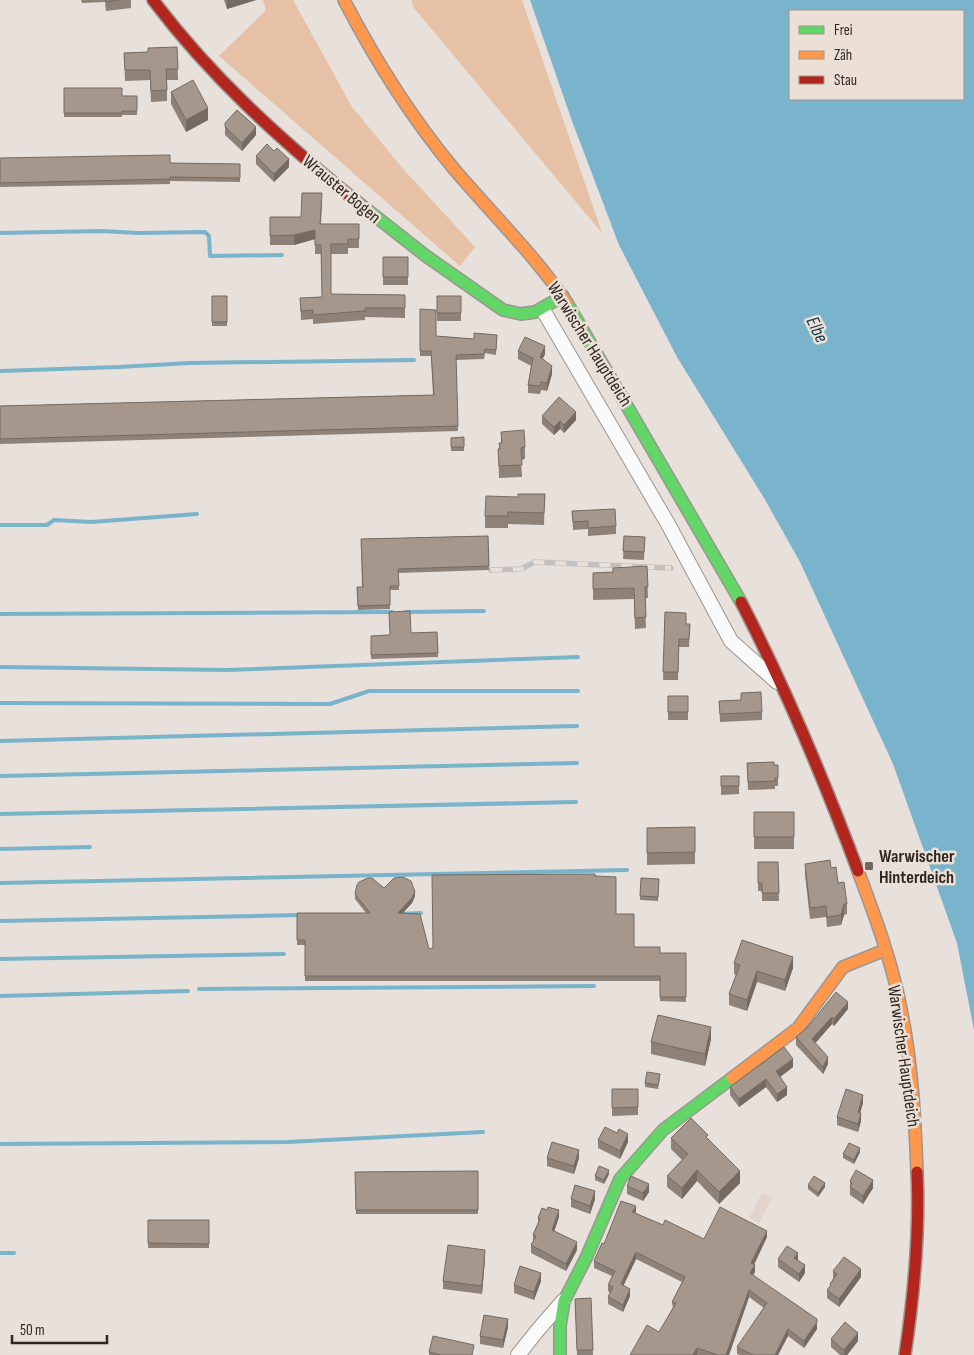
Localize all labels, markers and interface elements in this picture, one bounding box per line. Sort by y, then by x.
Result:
legend [789,10,964,100]
text: Frei [834,21,853,40]
text: Zäh [834,46,852,65]
text: Stau [834,71,857,90]
street label: Wrauster Bogen [298,151,385,228]
street label: Warwischer Hauptdeich [543,278,636,410]
water label: Elbe [801,313,833,347]
place label: Warwischer Hinterdeich [879,846,955,888]
marker: Warwischer Hinterdeich [863,860,875,872]
street label: Warwischer Hauptdeich [883,984,924,1128]
scale bar [12,1312,108,1344]
text: 50 m [20,1321,45,1340]

